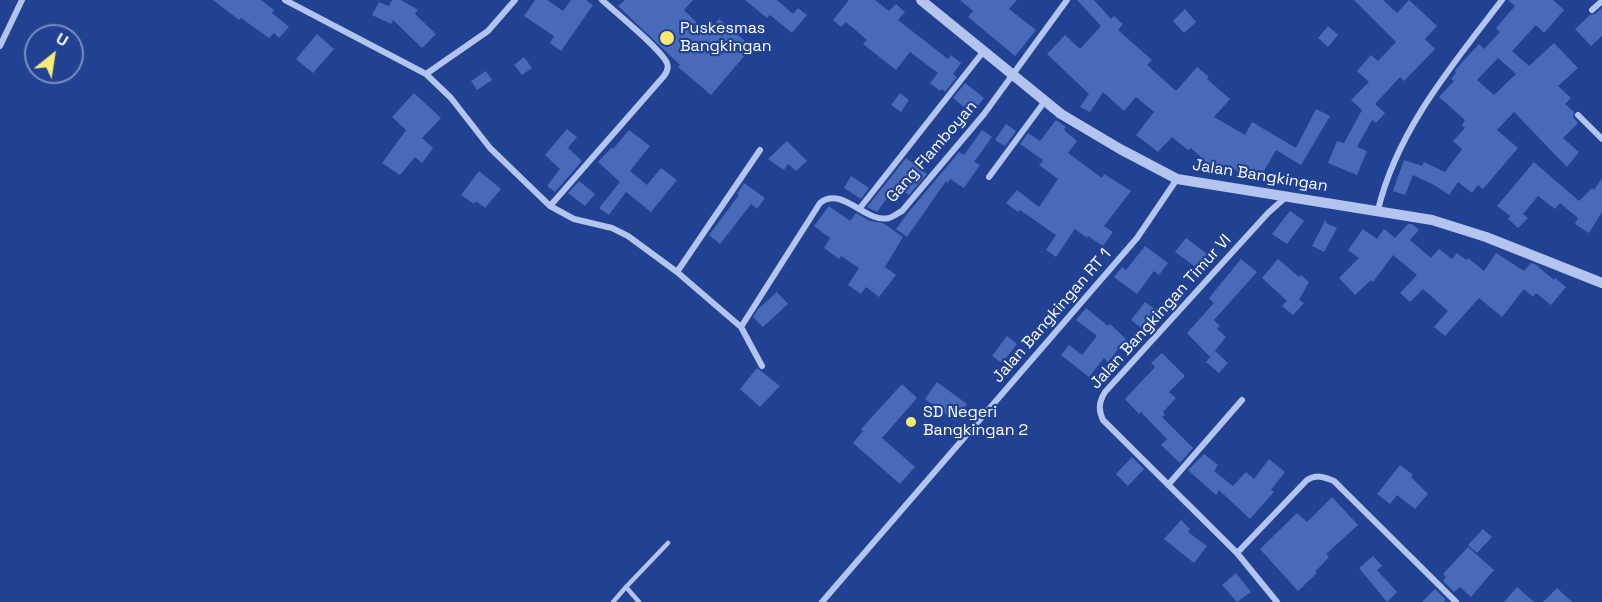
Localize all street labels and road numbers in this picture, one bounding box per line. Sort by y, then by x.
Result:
street label: Gang Flamboyan [883,97,981,207]
street label: Jalan Bangkingan [1191,156,1329,196]
street label: Jalan Bangkingan Timur VI [1086,231,1236,393]
street label: Jalan Bangkingan RT 1 [989,245,1115,387]

